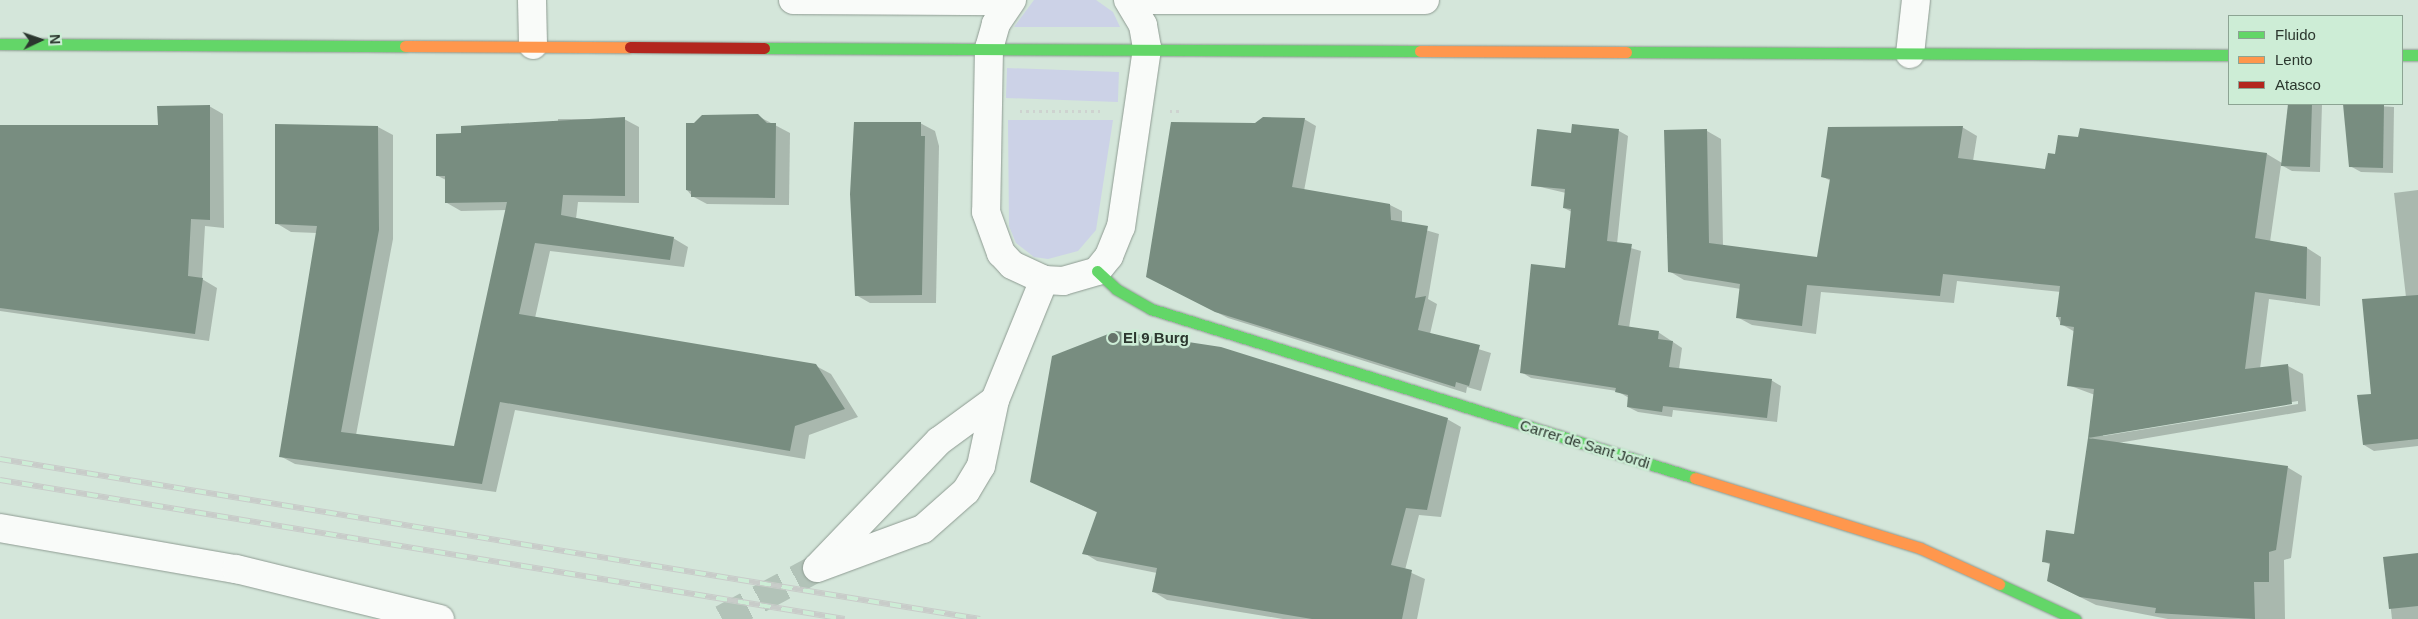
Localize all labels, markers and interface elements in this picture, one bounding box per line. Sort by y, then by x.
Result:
north arrow [15,15,65,65]
legend [2228,15,2403,105]
text: Fluido [2275,26,2316,43]
text: N [47,34,63,45]
text: Lento [2275,51,2313,68]
text: Atasco [2275,76,2321,93]
place label: El 9 Burg [1123,329,1189,347]
marker: El 9 Burg [1107,332,1119,344]
street label: Carrer de Sant Jordi [1518,416,1652,472]

